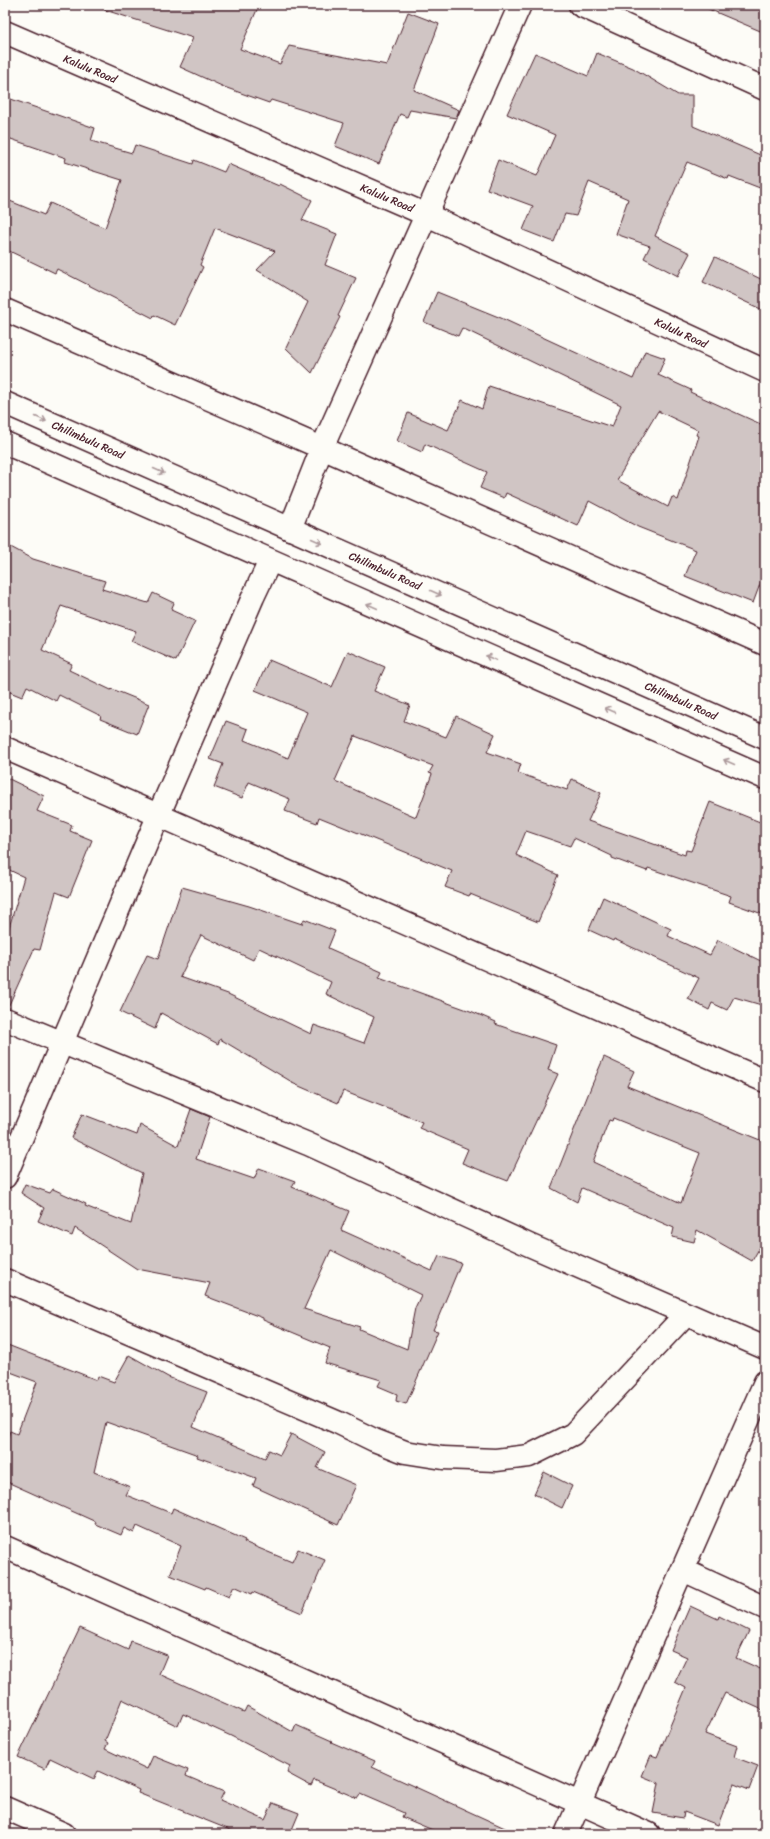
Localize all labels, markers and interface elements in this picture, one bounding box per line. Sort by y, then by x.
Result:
street label: Kalulu Road [60,49,121,89]
street label: Kalulu Road [357,178,418,218]
street label: Kalulu Road [651,312,712,354]
one-way arrow [34,415,46,423]
street label: Chilimbulu Road [49,416,128,465]
one-way arrow [153,468,165,476]
one-way arrow [310,538,322,545]
street label: Chilimbulu Road [346,547,425,596]
one-way arrow [429,590,441,598]
one-way arrow [366,602,378,609]
one-way arrow [485,654,497,661]
street label: Chilimbulu Road [642,677,721,726]
one-way arrow [605,706,617,713]
one-way arrow [724,758,736,765]

